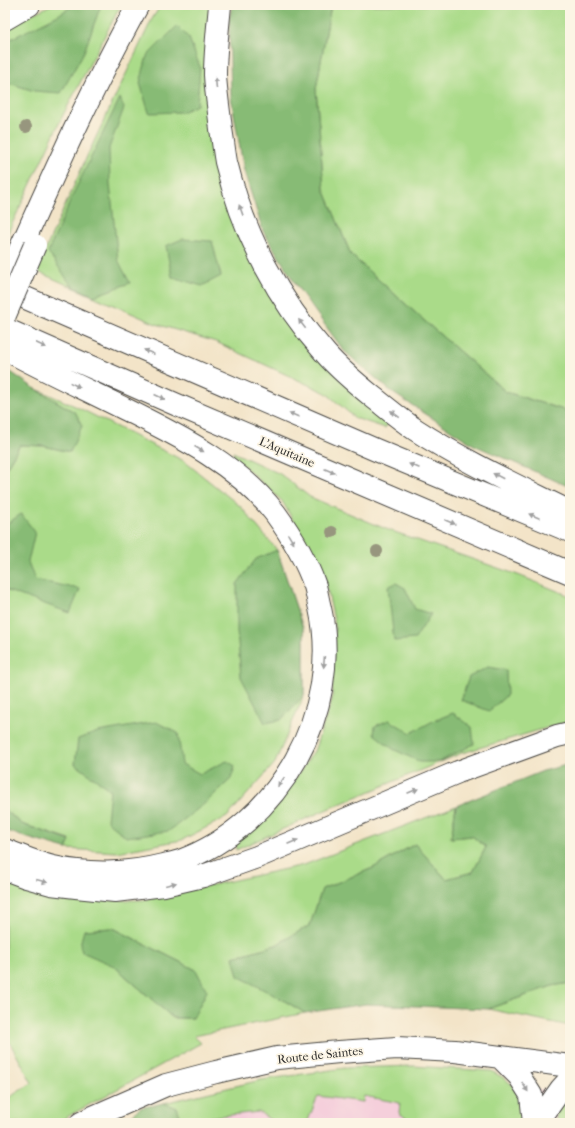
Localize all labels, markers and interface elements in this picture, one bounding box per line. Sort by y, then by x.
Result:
one-way arrow [213,77,219,89]
one-way arrow [237,203,243,215]
one-way arrow [298,318,306,329]
one-way arrow [35,342,47,348]
one-way arrow [144,349,155,355]
one-way arrow [70,382,81,388]
one-way arrow [154,394,165,400]
one-way arrow [389,410,400,418]
one-way arrow [289,412,300,418]
street label: L'Aquitaine [257,434,317,470]
one-way arrow [194,445,204,453]
one-way arrow [408,463,420,469]
one-way arrow [325,468,337,474]
one-way arrow [492,473,504,479]
one-way arrow [528,513,540,519]
one-way arrow [444,519,455,525]
one-way arrow [288,533,295,545]
one-way arrow [321,656,328,668]
one-way arrow [277,777,285,788]
one-way arrow [408,788,420,794]
one-way arrow [288,839,299,845]
one-way arrow [36,879,48,885]
one-way arrow [164,880,177,886]
street label: Route de Saintes [277,1043,364,1066]
one-way arrow [522,1081,529,1093]

